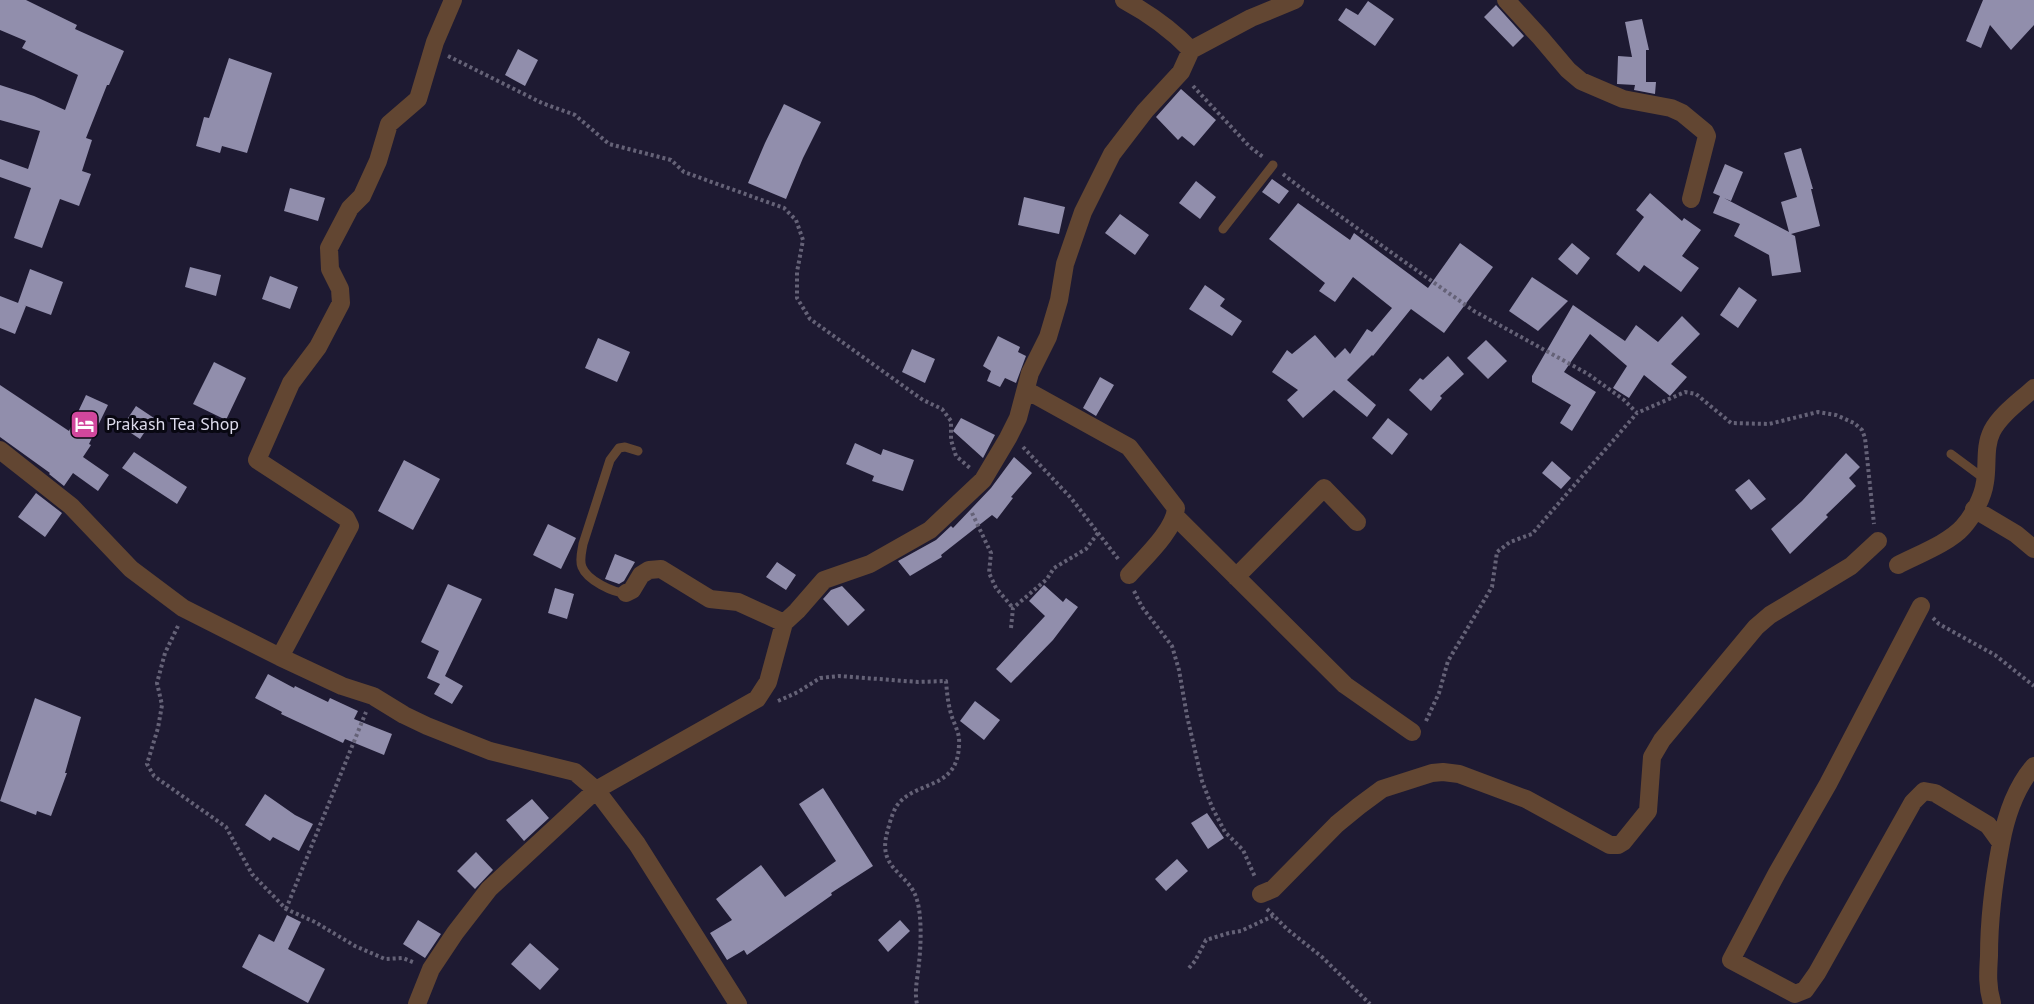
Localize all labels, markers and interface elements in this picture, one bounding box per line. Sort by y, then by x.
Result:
hotel icon: Prakash Tea Shop [69,408,101,440]
place label: Prakash Tea Shop [106,412,239,435]

